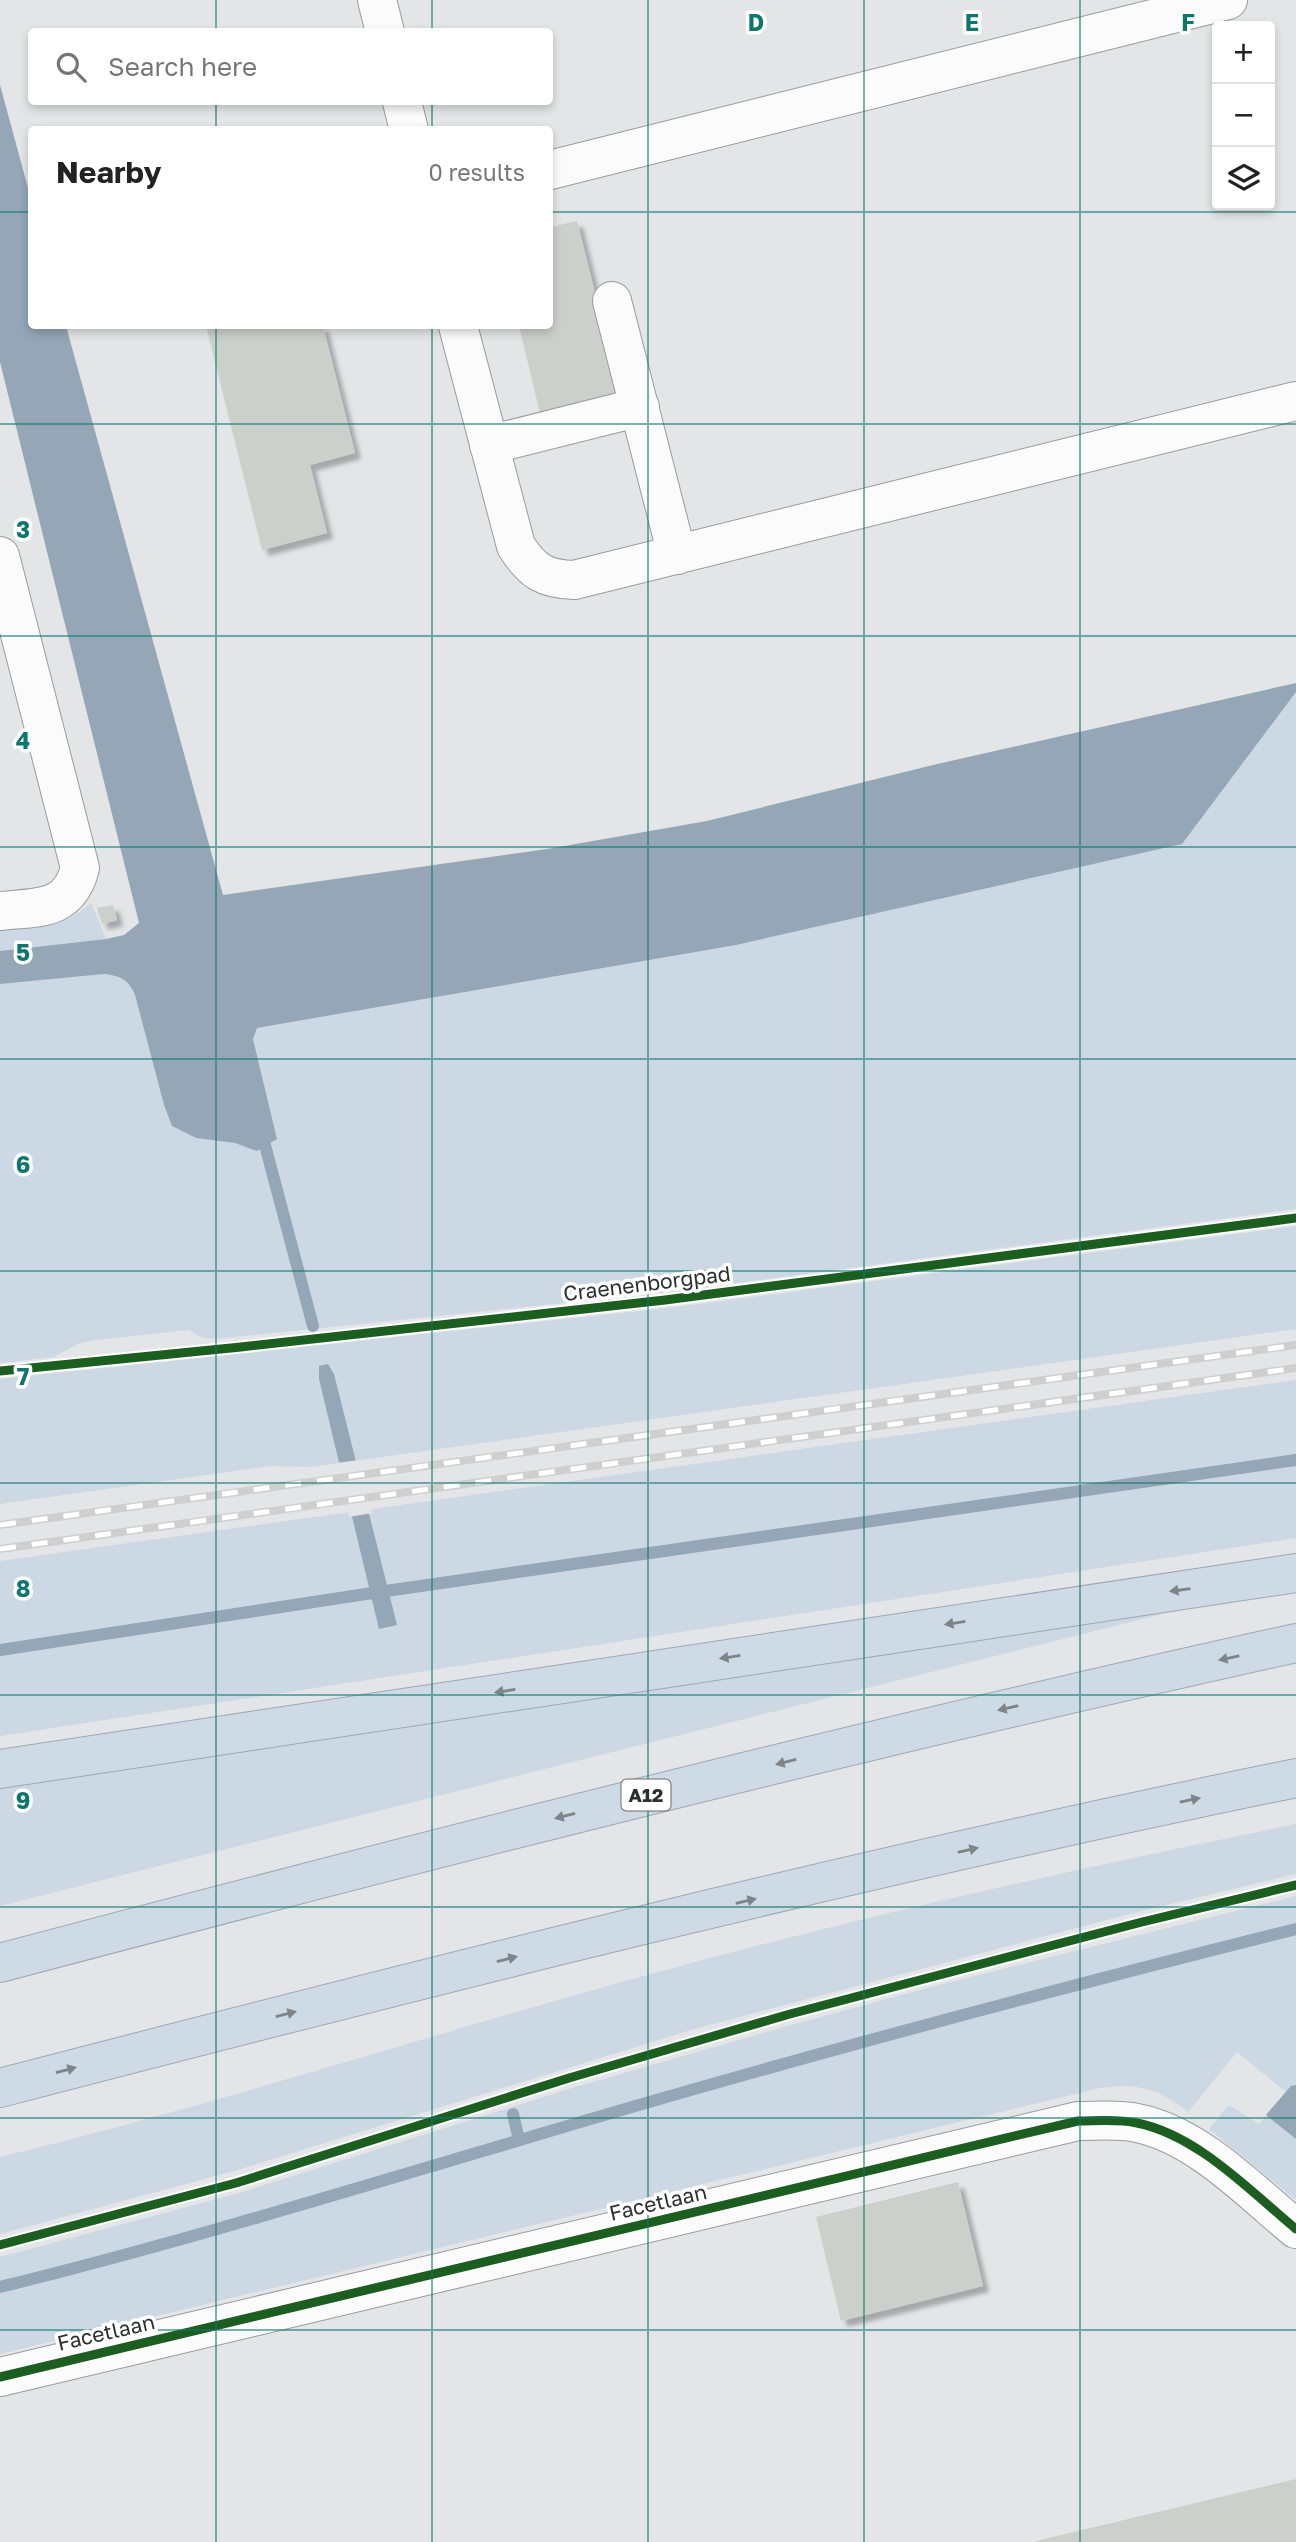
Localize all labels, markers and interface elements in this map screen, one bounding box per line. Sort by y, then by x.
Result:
text: D [748,8,764,36]
text: E [965,8,979,36]
text: F [1181,8,1195,36]
map controls [1212,21,1275,210]
button: + [1212,21,1275,84]
search box [28,28,553,105]
icon: search [52,48,90,86]
text: Search here [108,51,257,82]
button: − [1212,84,1275,147]
button: layers [1212,147,1275,210]
text: Nearby [56,154,161,190]
text: 0 results [429,158,525,186]
text: 3 [16,515,30,543]
text: 4 [16,726,30,754]
text: 5 [16,938,30,966]
text: 6 [16,1150,30,1178]
street label: Craenenborgpad [562,1260,732,1306]
text: 7 [17,1362,29,1390]
text: 8 [16,1574,30,1602]
one-way arrow [1169,1584,1191,1595]
one-way arrow [944,1618,966,1629]
one-way arrow [719,1652,741,1663]
one-way arrow [1218,1652,1240,1663]
one-way arrow [494,1686,516,1697]
one-way arrow [996,1703,1018,1714]
one-way arrow [775,1756,797,1767]
road number: A12 [622,1780,670,1811]
text: 9 [16,1786,30,1814]
one-way arrow [1179,1794,1201,1805]
one-way arrow [554,1811,576,1822]
one-way arrow [957,1844,979,1855]
one-way arrow [735,1895,757,1906]
one-way arrow [496,1953,518,1964]
one-way arrow [276,2008,298,2019]
one-way arrow [56,2065,77,2075]
street label: Facetlaan [606,2178,709,2226]
street label: Facetlaan [54,2308,157,2356]

